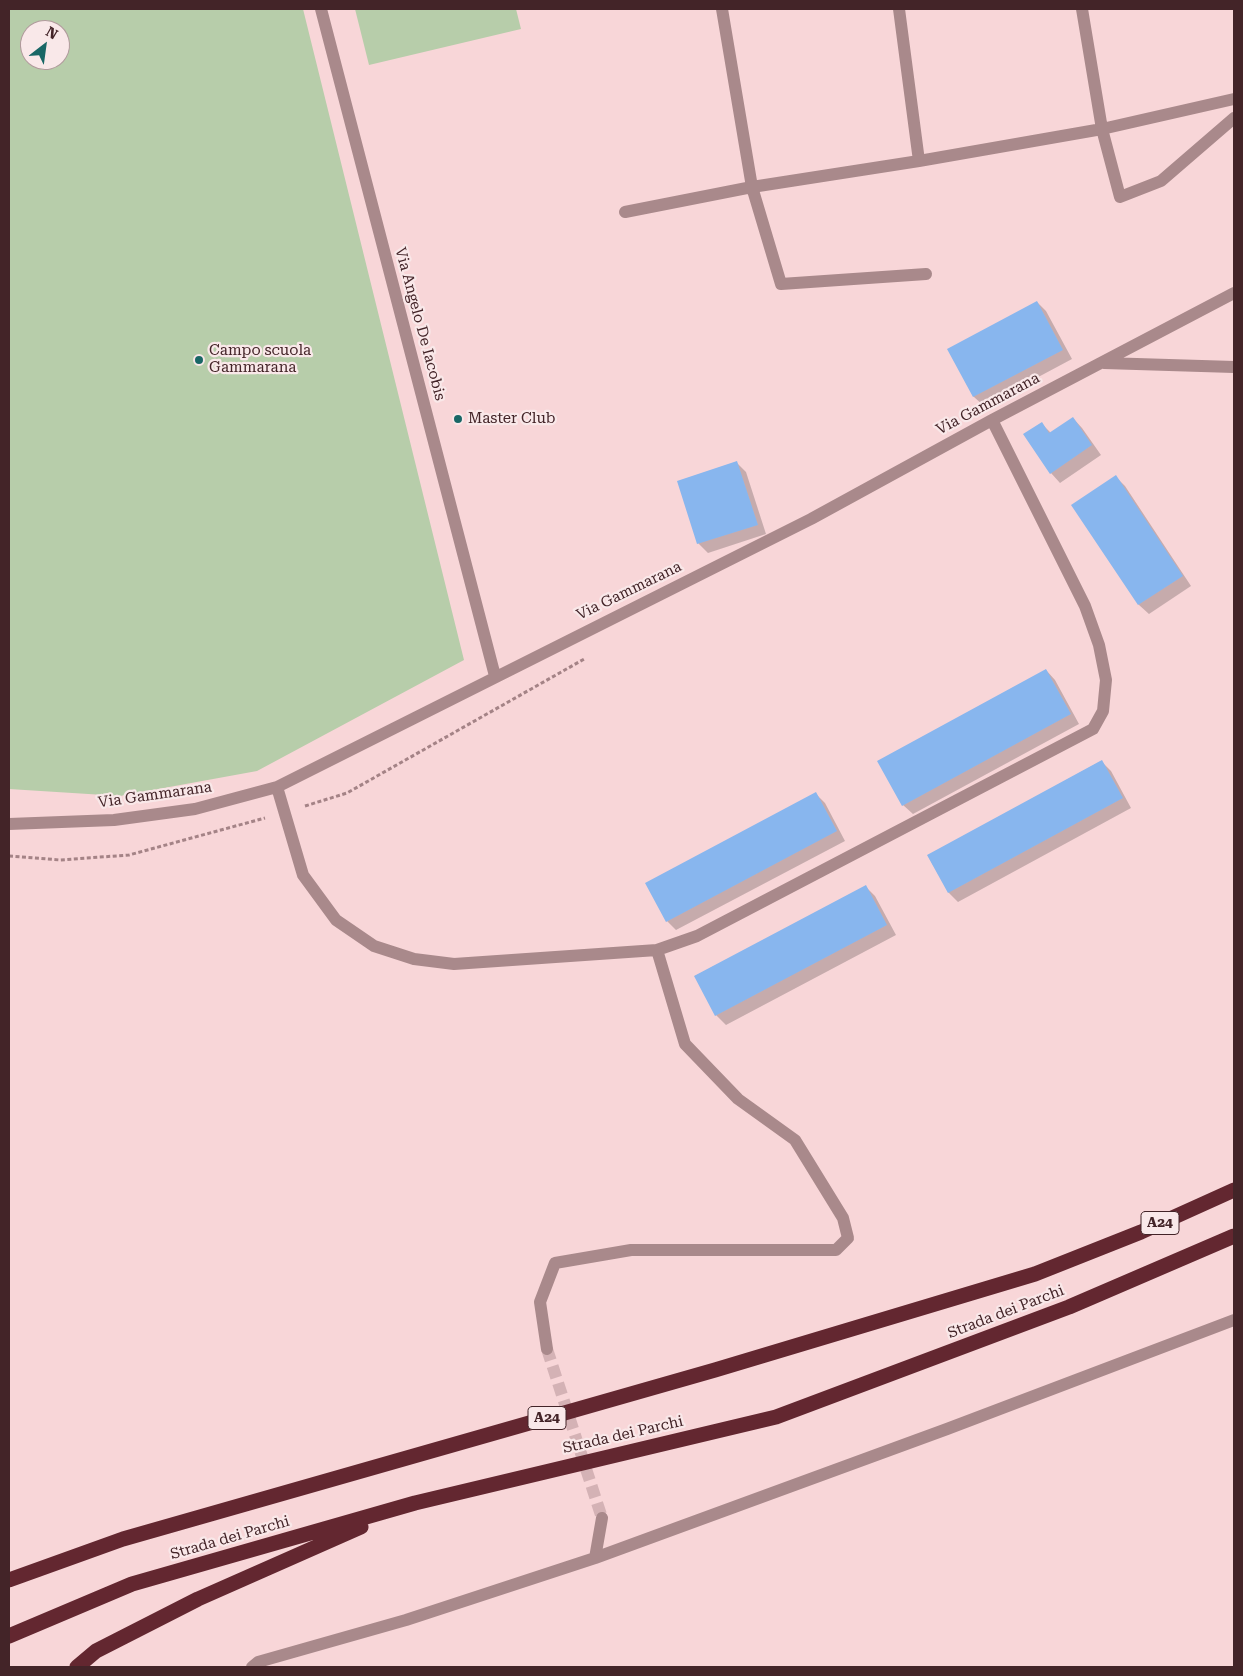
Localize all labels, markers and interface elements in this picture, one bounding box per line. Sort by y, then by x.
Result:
north arrow [20,20,70,70]
text: N [43,23,61,42]
street label: Via Angelo De Iacobis [391,246,449,402]
place label: Campo scuola Gammarana [209,342,311,377]
marker: Campo scuola Gammarana [193,354,205,366]
street label: Via Gammarana [933,369,1043,439]
place label: Master Club [468,410,555,428]
marker: Master Club [452,413,464,425]
street label: Via Gammarana [574,558,684,624]
street label: Via Gammarana [97,778,213,812]
road number: A24 [1141,1212,1179,1234]
street label: Strada dei Parchi [945,1282,1067,1342]
road number: A24 [528,1406,566,1430]
street label: Strada dei Parchi [561,1412,685,1458]
street label: Strada dei Parchi [168,1512,292,1564]

